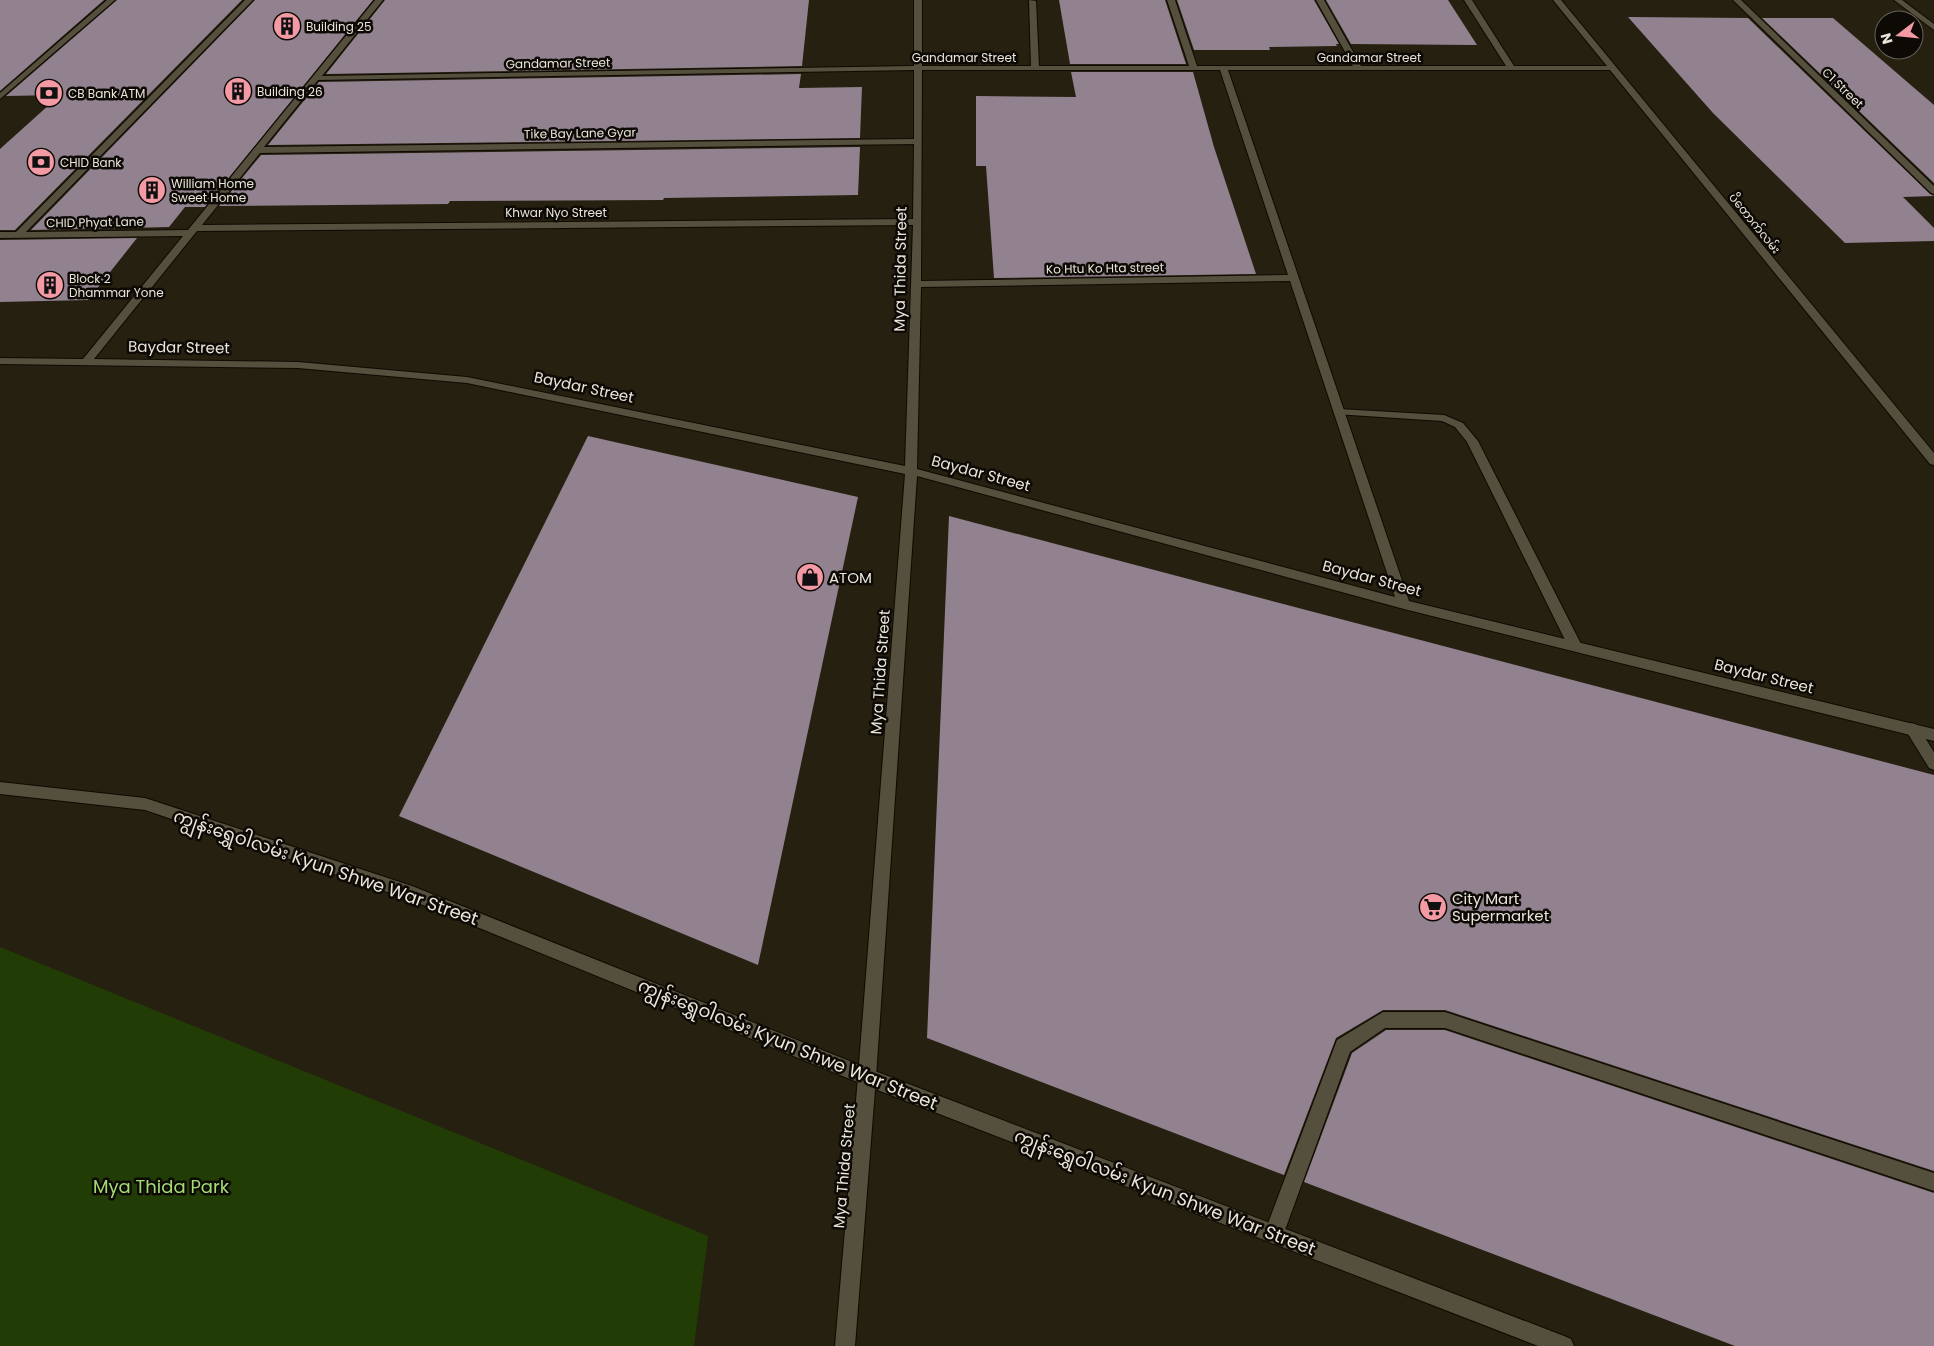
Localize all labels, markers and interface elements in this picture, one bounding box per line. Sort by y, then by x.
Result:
north arrow [1874,10,1924,60]
building icon: Building 25 [272,11,302,41]
place label: Building 25 [306,18,371,35]
text: N [1875,31,1898,46]
street label: Gandamar Street [912,49,1016,66]
street label: Gandamar Street [1317,49,1421,66]
street label: Gandamar Street [506,54,610,72]
street label: C1 Street [1819,64,1867,112]
building icon: Building 26 [223,76,253,106]
bank icon: CB Bank ATM [34,78,64,108]
place label: Building 26 [257,83,323,100]
place label: CB Bank ATM [68,85,145,102]
street label: Tike Bay Lane Gyar [524,124,637,142]
bank icon: CHID Bank [26,147,56,177]
place label: CHID Bank [60,154,122,171]
building icon: William Home Sweet Home [137,175,167,205]
place label: William Home Sweet Home [171,175,254,206]
street label: ပိတောက်လမ်း [1725,189,1785,257]
street label: Khwar Nyo Street [505,204,607,221]
street label: Mya Thida Street [888,206,912,332]
street label: CHID Phyat Lane [46,213,144,231]
street label: Ko Htu Ko Hta street [1046,258,1164,278]
building icon: Block 2 Dhammar Yone [35,270,65,300]
place label: Block 2 Dhammar Yone [69,270,164,301]
street label: Baydar Street [128,336,230,358]
street label: Baydar Street [532,366,636,408]
street label: Baydar Street [929,450,1033,496]
street label: Baydar Street [1320,555,1424,601]
shop icon: ATOM [795,562,825,592]
place label: ATOM [829,567,872,588]
street label: Mya Thida Street [865,609,895,735]
street label: Baydar Street [1712,654,1816,698]
street label: ကျွန်းရွှေဝါလမ်း Kyun Shwe War Street [169,803,482,936]
place label: City Mart Supermarket [1452,888,1549,926]
supermarket icon: City Mart Supermarket [1418,892,1448,922]
street label: ကျွန်းရွှေဝါလမ်း Kyun Shwe War Street [633,972,941,1120]
street label: Mya Thida Street [828,1103,860,1229]
street label: ကျွန်းရွှေဝါလမ်း Kyun Shwe War Street [1009,1123,1319,1266]
park label: Mya Thida Park [93,1174,230,1199]

